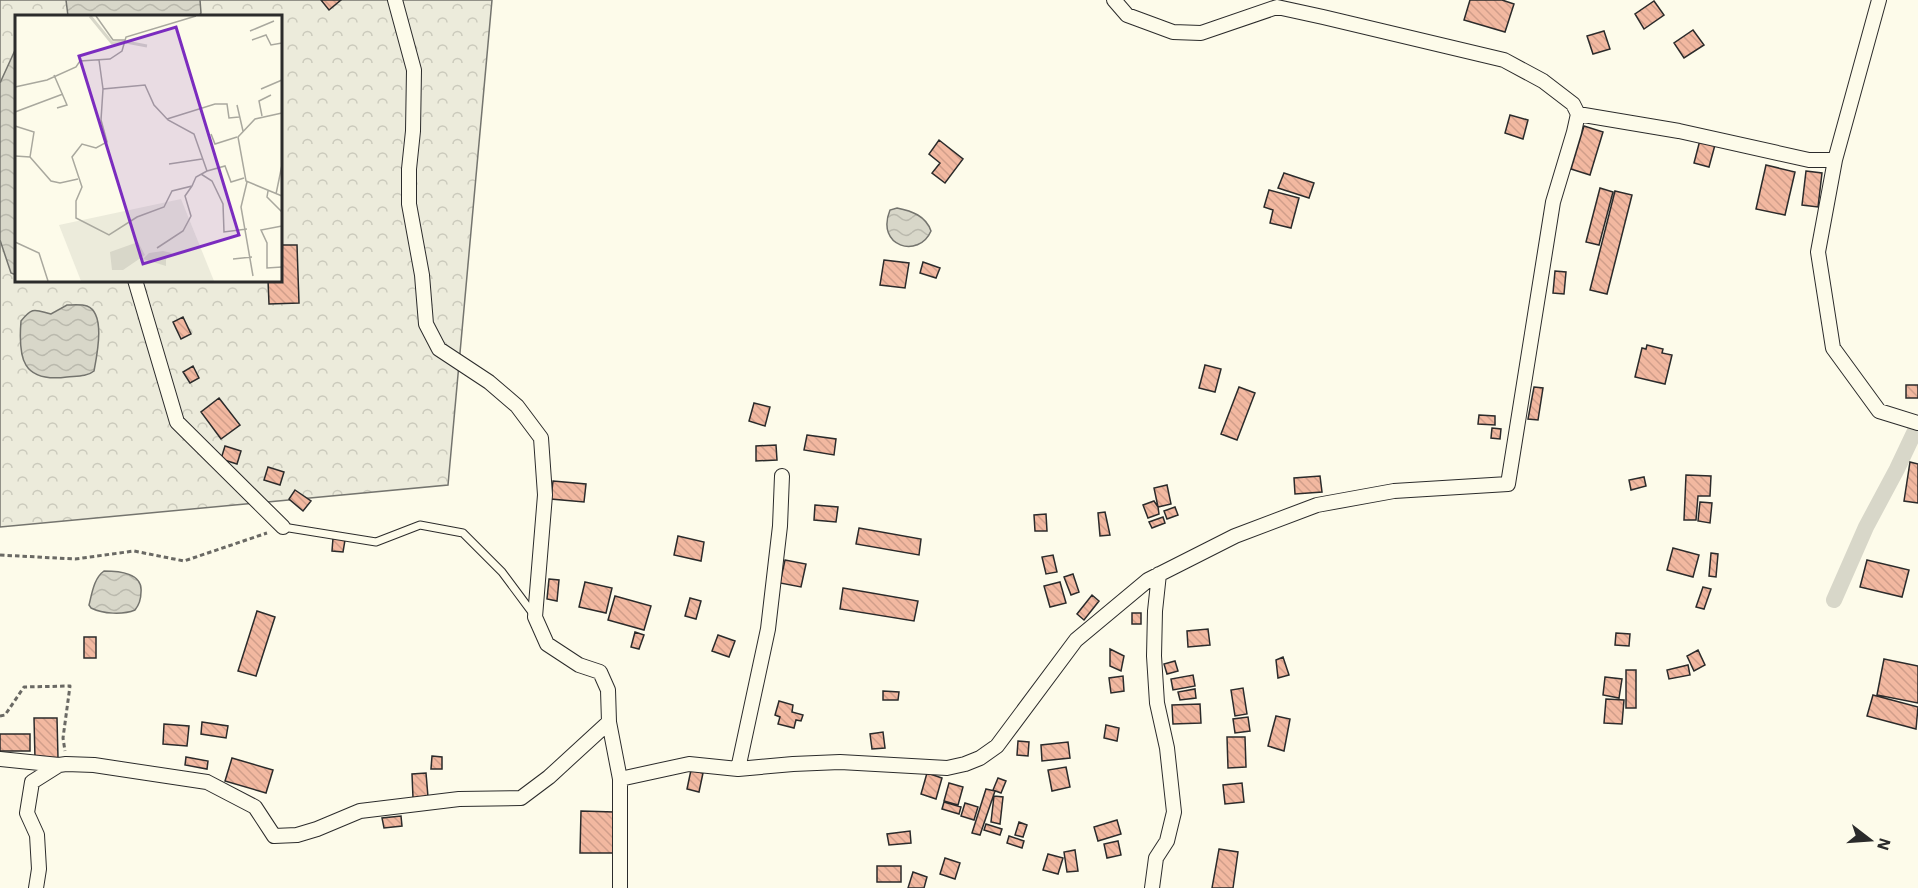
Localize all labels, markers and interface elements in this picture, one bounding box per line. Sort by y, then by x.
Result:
inset map [15,15,282,282]
north arrow [1840,810,1900,870]
text: N [1873,836,1896,853]

